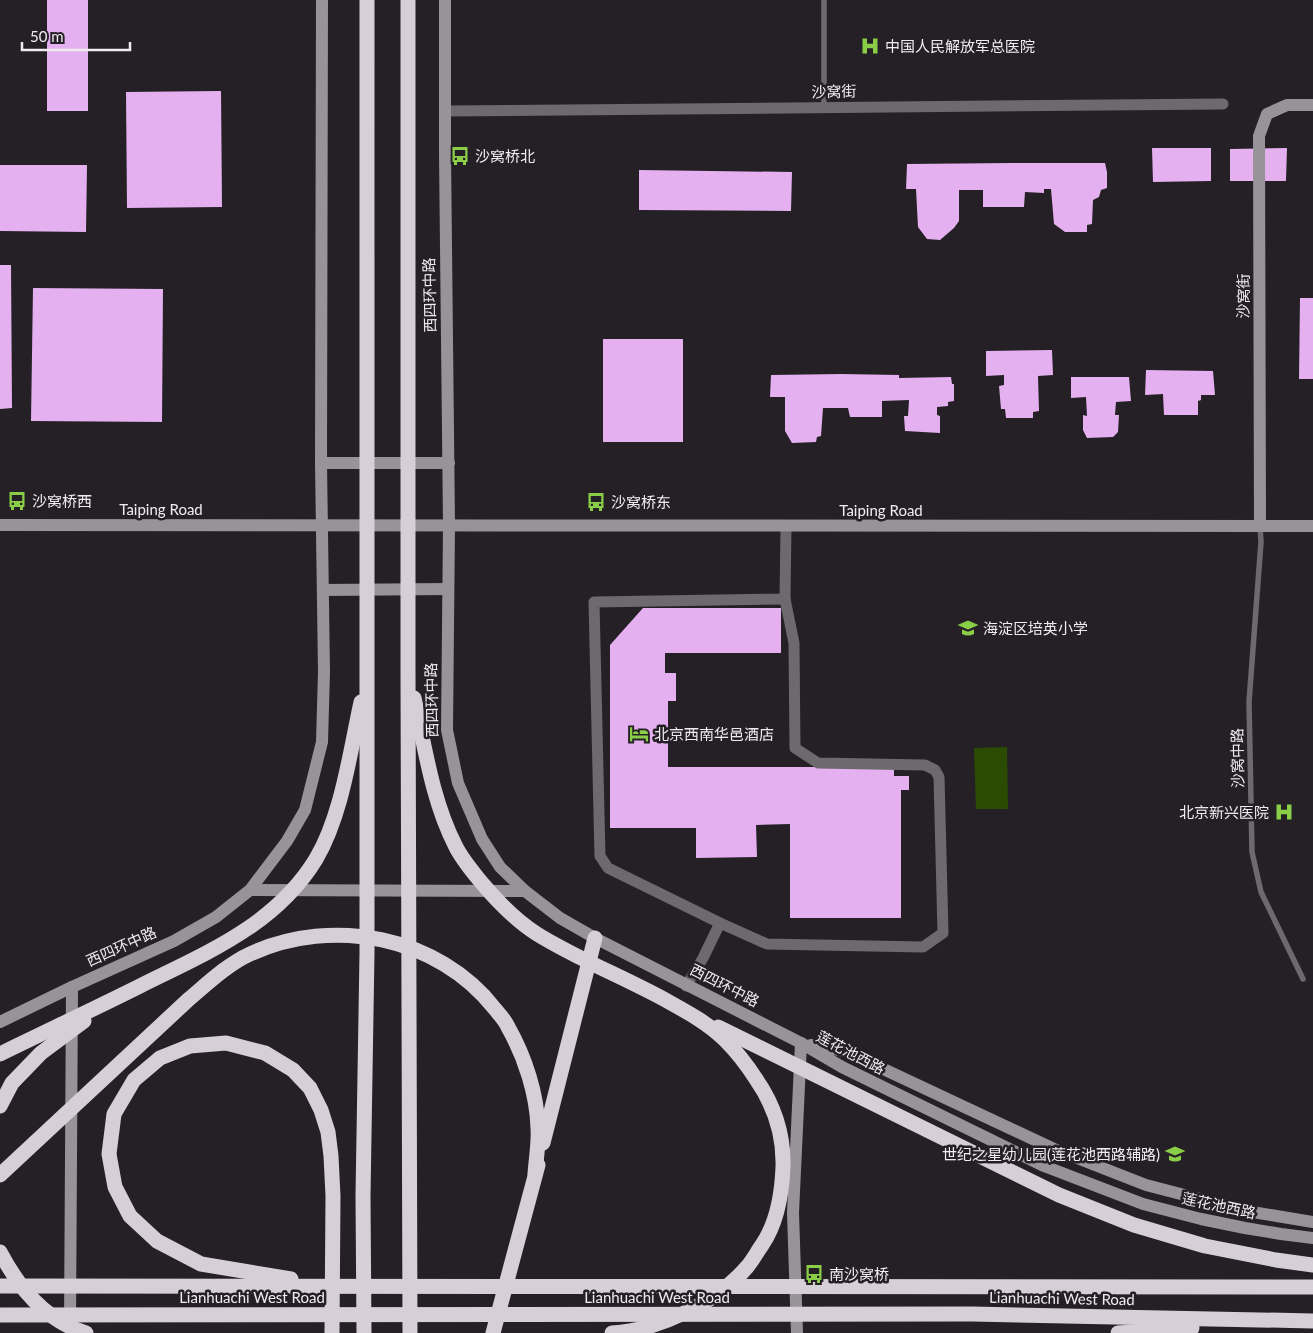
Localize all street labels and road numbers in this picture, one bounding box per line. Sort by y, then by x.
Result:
street label: 沙窝街 [811,82,857,100]
street label: 西四环中路 [419,257,439,333]
street label: 沙窝街 [1234,273,1252,319]
street label: Taiping Road [119,500,203,518]
street label: Taiping Road [839,501,923,519]
street label: 西四环中路 [421,662,441,738]
street label: 沙窝中路 [1227,728,1247,788]
street label: 西四环中路 [83,923,159,969]
street label: 西四环中路 [687,960,763,1010]
street label: 莲花池西路 [814,1026,888,1078]
street label: 莲花池西路 [1180,1188,1258,1222]
street label: Lianhuachi West Road [179,1288,325,1306]
street label: Lianhuachi West Road [584,1288,730,1306]
street label: Lianhuachi West Road [989,1288,1135,1308]

